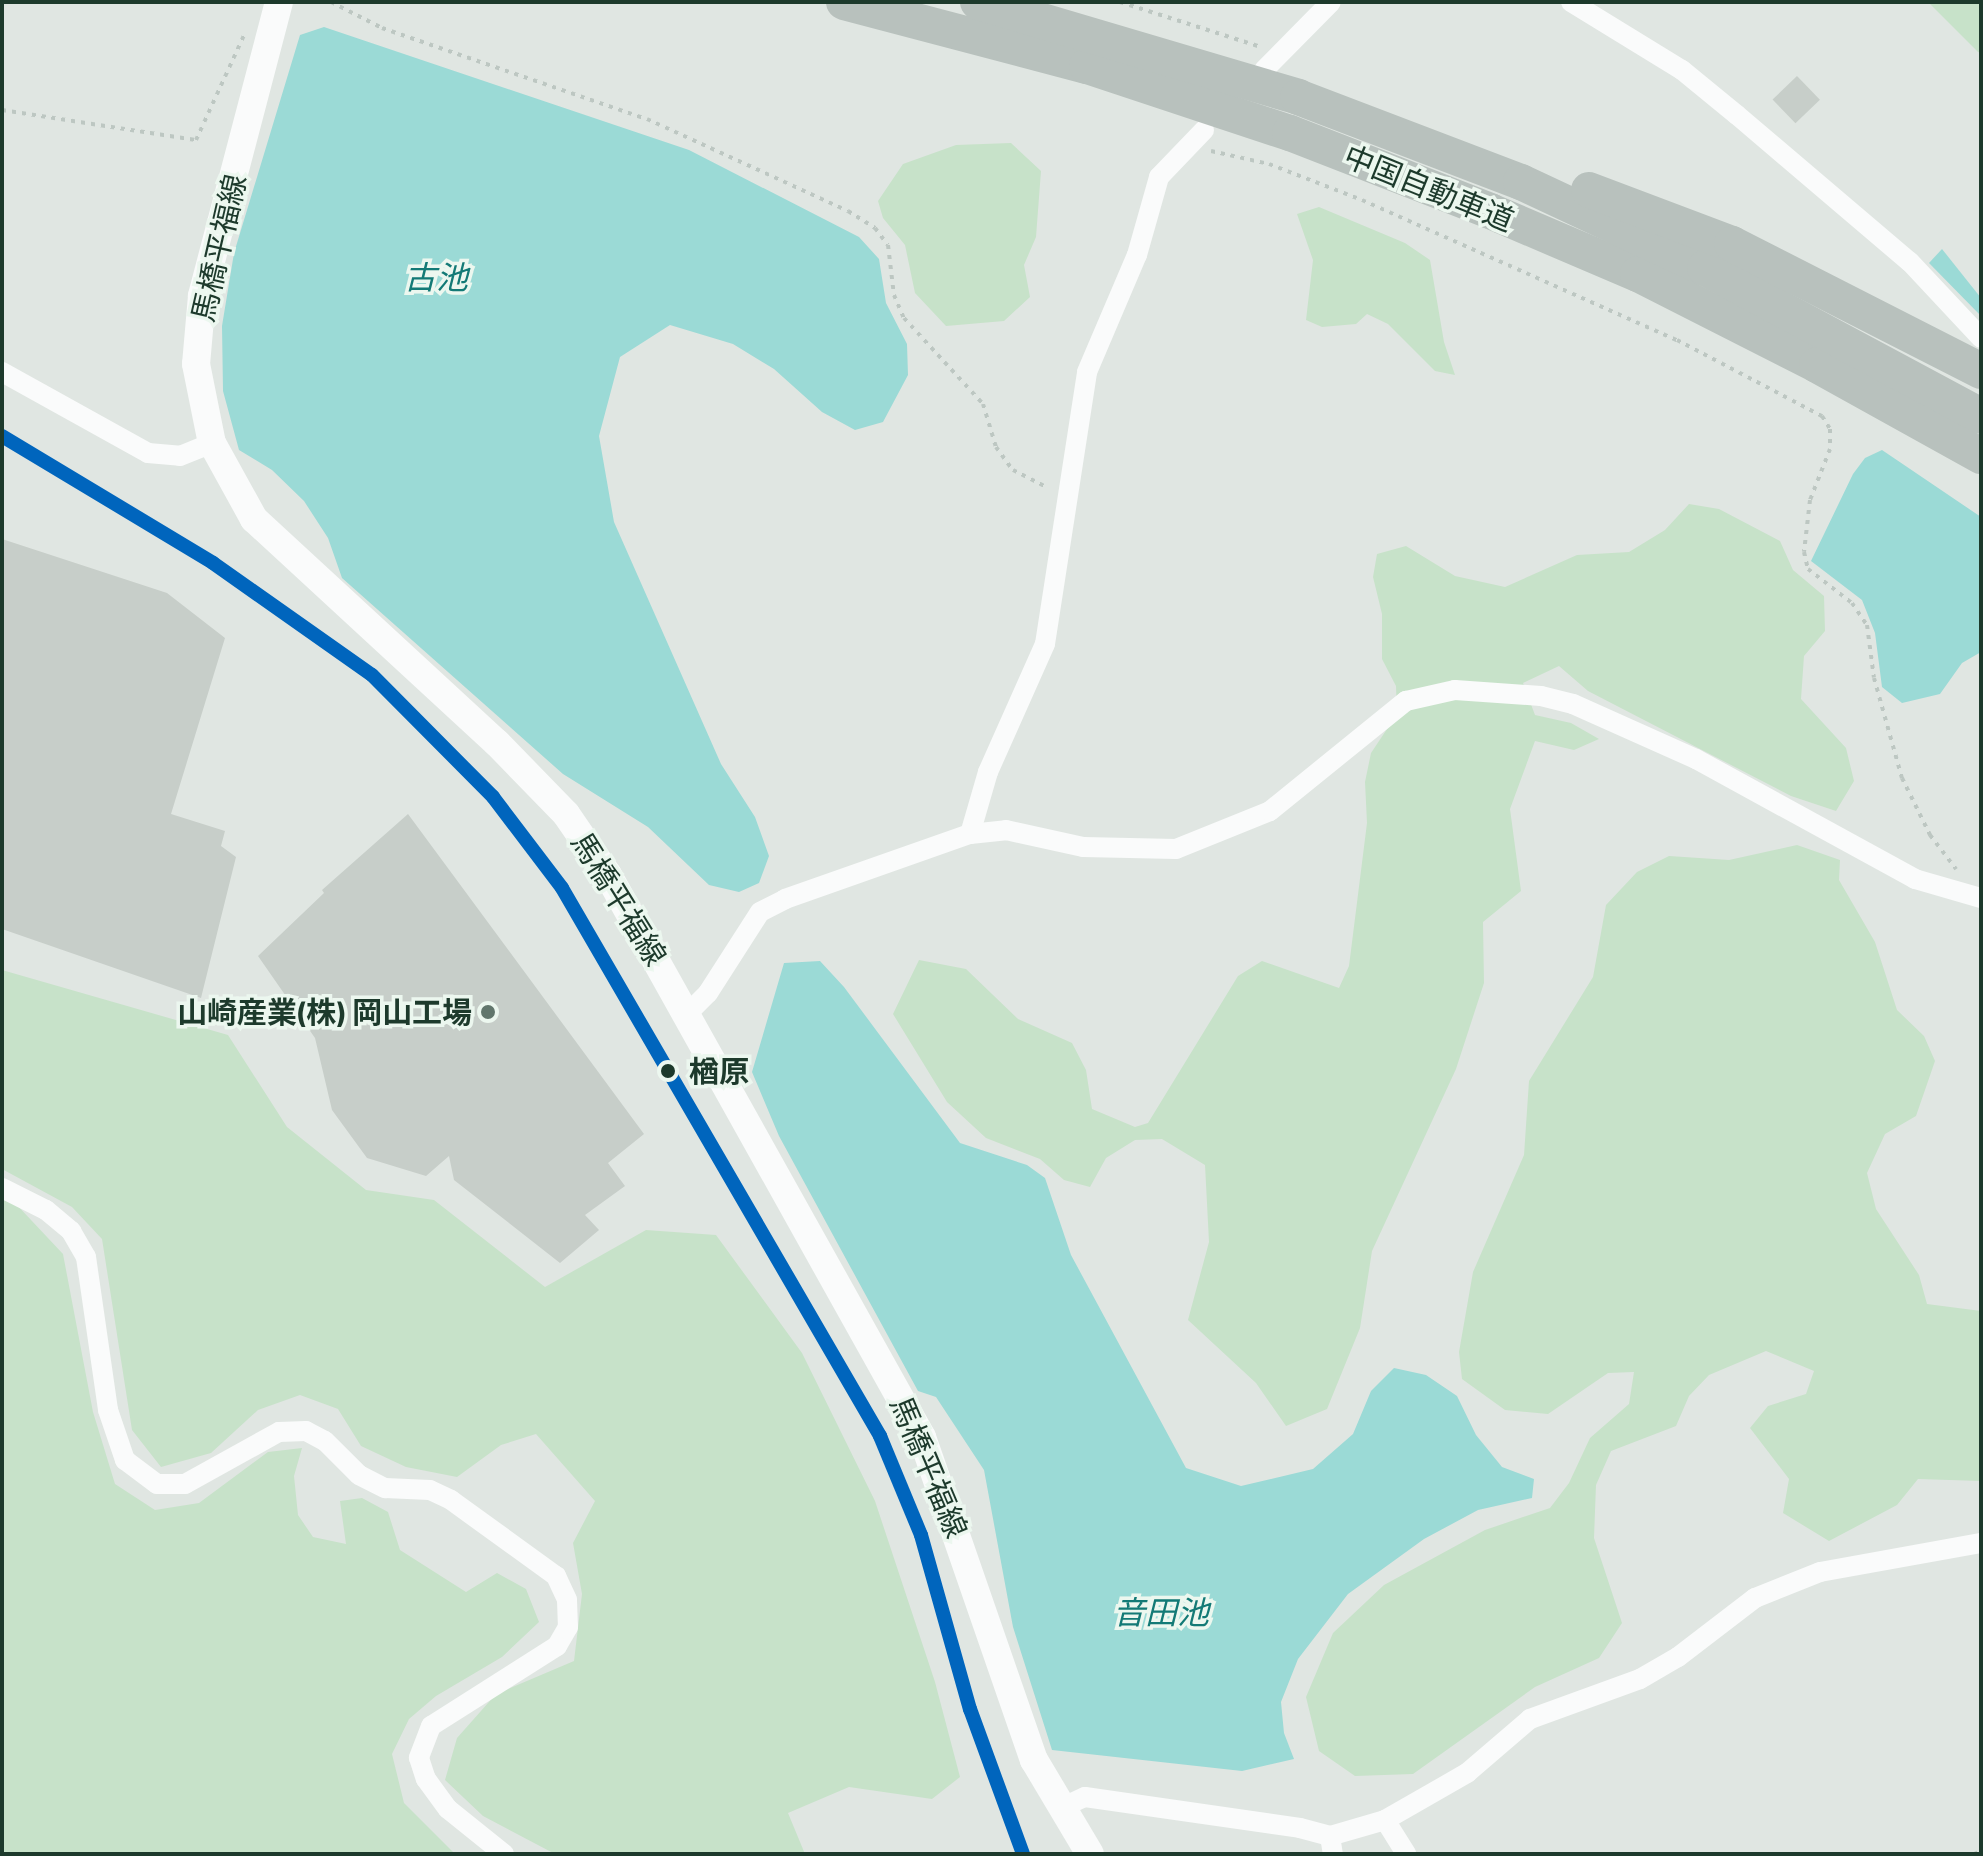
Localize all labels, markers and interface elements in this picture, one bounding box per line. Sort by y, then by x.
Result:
street label: 中国自動車道 [1339,138,1519,238]
street label: 馬橋平福線 [185,171,253,325]
water label: 古池 [404,258,468,296]
street label: 馬橋平福線 [564,826,674,972]
place label: 山崎産業(株) 岡山工場 [177,994,472,1030]
marker: 山崎産業(株) 岡山工場 [479,1003,497,1021]
place label: 楢原 [689,1053,749,1089]
marker: 楢原 [654,1057,682,1085]
street label: 馬橋平福線 [883,1391,975,1543]
water label: 音田池 [1113,1593,1209,1631]

